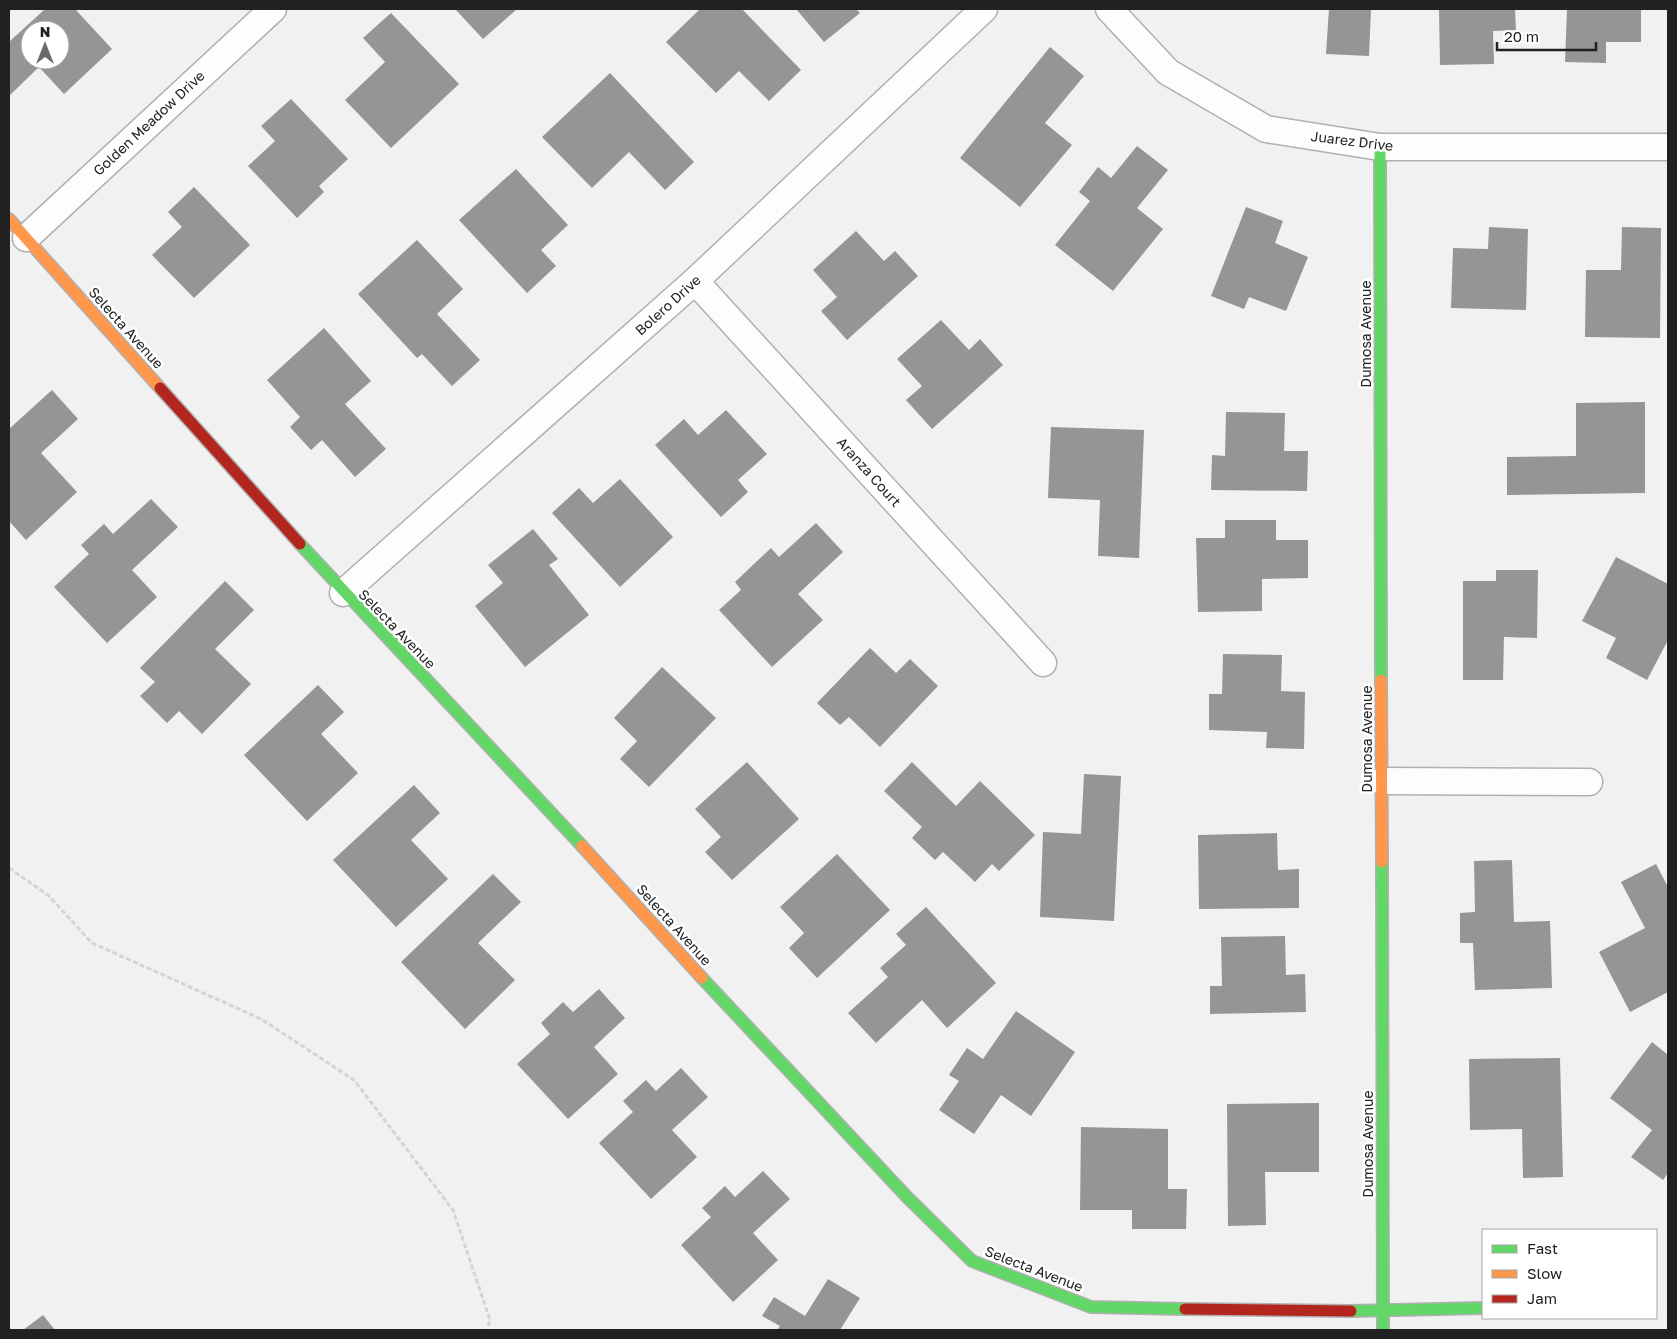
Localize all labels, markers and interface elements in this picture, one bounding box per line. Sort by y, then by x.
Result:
north arrow [20,20,70,70]
scale bar [1497,20,1596,52]
text: N [40,23,50,40]
text: 20 m [1504,27,1539,45]
street label: Golden Meadow Drive [90,67,208,179]
street label: Juarez Drive [1310,127,1394,154]
street label: Bolero Drive [631,271,704,338]
street label: Dumosa Avenue [1357,280,1374,388]
street label: Selecta Avenue [85,283,167,372]
street label: Aranza Court [834,433,905,510]
street label: Selecta Avenue [355,585,439,672]
street label: Dumosa Avenue [1358,685,1375,793]
street label: Selecta Avenue [633,880,715,969]
street label: Dumosa Avenue [1359,1090,1376,1198]
legend [1482,1229,1657,1319]
text: Fast [1527,1239,1558,1257]
street label: Selecta Avenue [983,1242,1086,1295]
text: Slow [1527,1264,1562,1282]
text: Jam [1527,1289,1557,1307]

